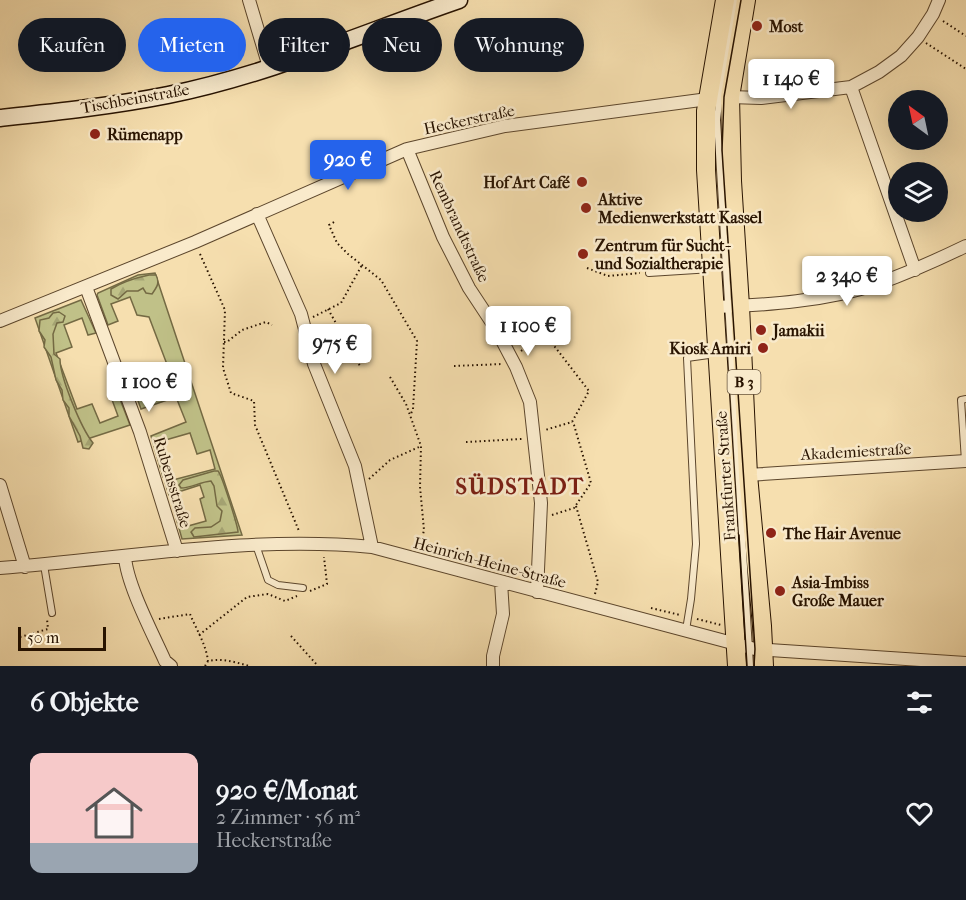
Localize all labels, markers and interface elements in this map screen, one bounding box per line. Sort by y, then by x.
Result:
place label: Most [768,17,803,36]
chip: Kaufen [18,18,126,72]
chip: Mieten [138,18,246,72]
chip: Filter [258,18,350,72]
chip: Neu [362,18,442,72]
chip: Wohnung [454,18,584,72]
marker: Most [750,19,764,33]
pin: 1 140 € [736,59,846,110]
text: 1 140 € [762,67,820,90]
street label: Tischbeinstraße [79,80,191,117]
north arrow [888,90,948,150]
map controls [888,90,948,222]
street label: Heckerstraße [422,101,516,138]
place label: Rümenapp [107,125,183,145]
marker: Rümenapp [88,127,102,141]
pin: 920 € [306,140,390,191]
text: 920 € [324,148,372,171]
button: layers [888,162,948,222]
street label: Rembrandtstraße [425,167,494,285]
place label: Hof Art Café [483,173,570,192]
marker: Hof Art Café [575,175,589,189]
place label: Aktive Medienwerkstatt Kassel [597,190,763,227]
marker: Aktive Medienwerkstatt Kassel [579,201,593,215]
place label: Zentrum für Sucht- und Sozialtherapie [594,236,732,274]
marker: Zentrum für Sucht- und Sozialtherapie [576,247,590,261]
pin: 2 340 € [792,256,902,307]
text: 2 340 € [816,264,878,287]
pin: 1 100 € [473,306,583,357]
text: 1 100 € [500,314,556,337]
place label: Jamakii [771,321,825,341]
marker: Jamakii [754,323,768,337]
pin: 975 € [293,324,377,375]
text: 975 € [313,332,357,355]
place label: Kiosk Amiri [669,339,751,358]
marker: Kiosk Amiri [756,341,770,355]
pin: 1 100 € [94,362,204,413]
text: 1 100 € [121,370,177,393]
road number: B 3 [728,370,760,394]
street label: Frankfurter Straße [711,410,740,542]
street label: Rubensstraße [150,434,195,530]
street label: Akademiestraße [799,439,912,464]
district label: SÜDSTADT [456,473,584,500]
place label: The Hair Avenue [782,524,901,543]
marker: The Hair Avenue [764,526,778,540]
street label: Heinrich-Heine-Straße [411,533,568,592]
place label: Asia-Imbiss Große Mauer [791,573,885,610]
marker: Asia-Imbiss Große Mauer [773,584,787,598]
scale bar [18,624,106,652]
text: 50 m [27,628,59,647]
icon: filters [903,686,936,719]
text: 6 Objekte [30,687,139,718]
text: 920 €/Monat [216,775,358,806]
icon: home [78,777,150,849]
icon: heart [903,797,936,830]
text: 2 Zimmer · 56 m² [216,806,360,829]
text: Heckerstraße [216,829,332,852]

